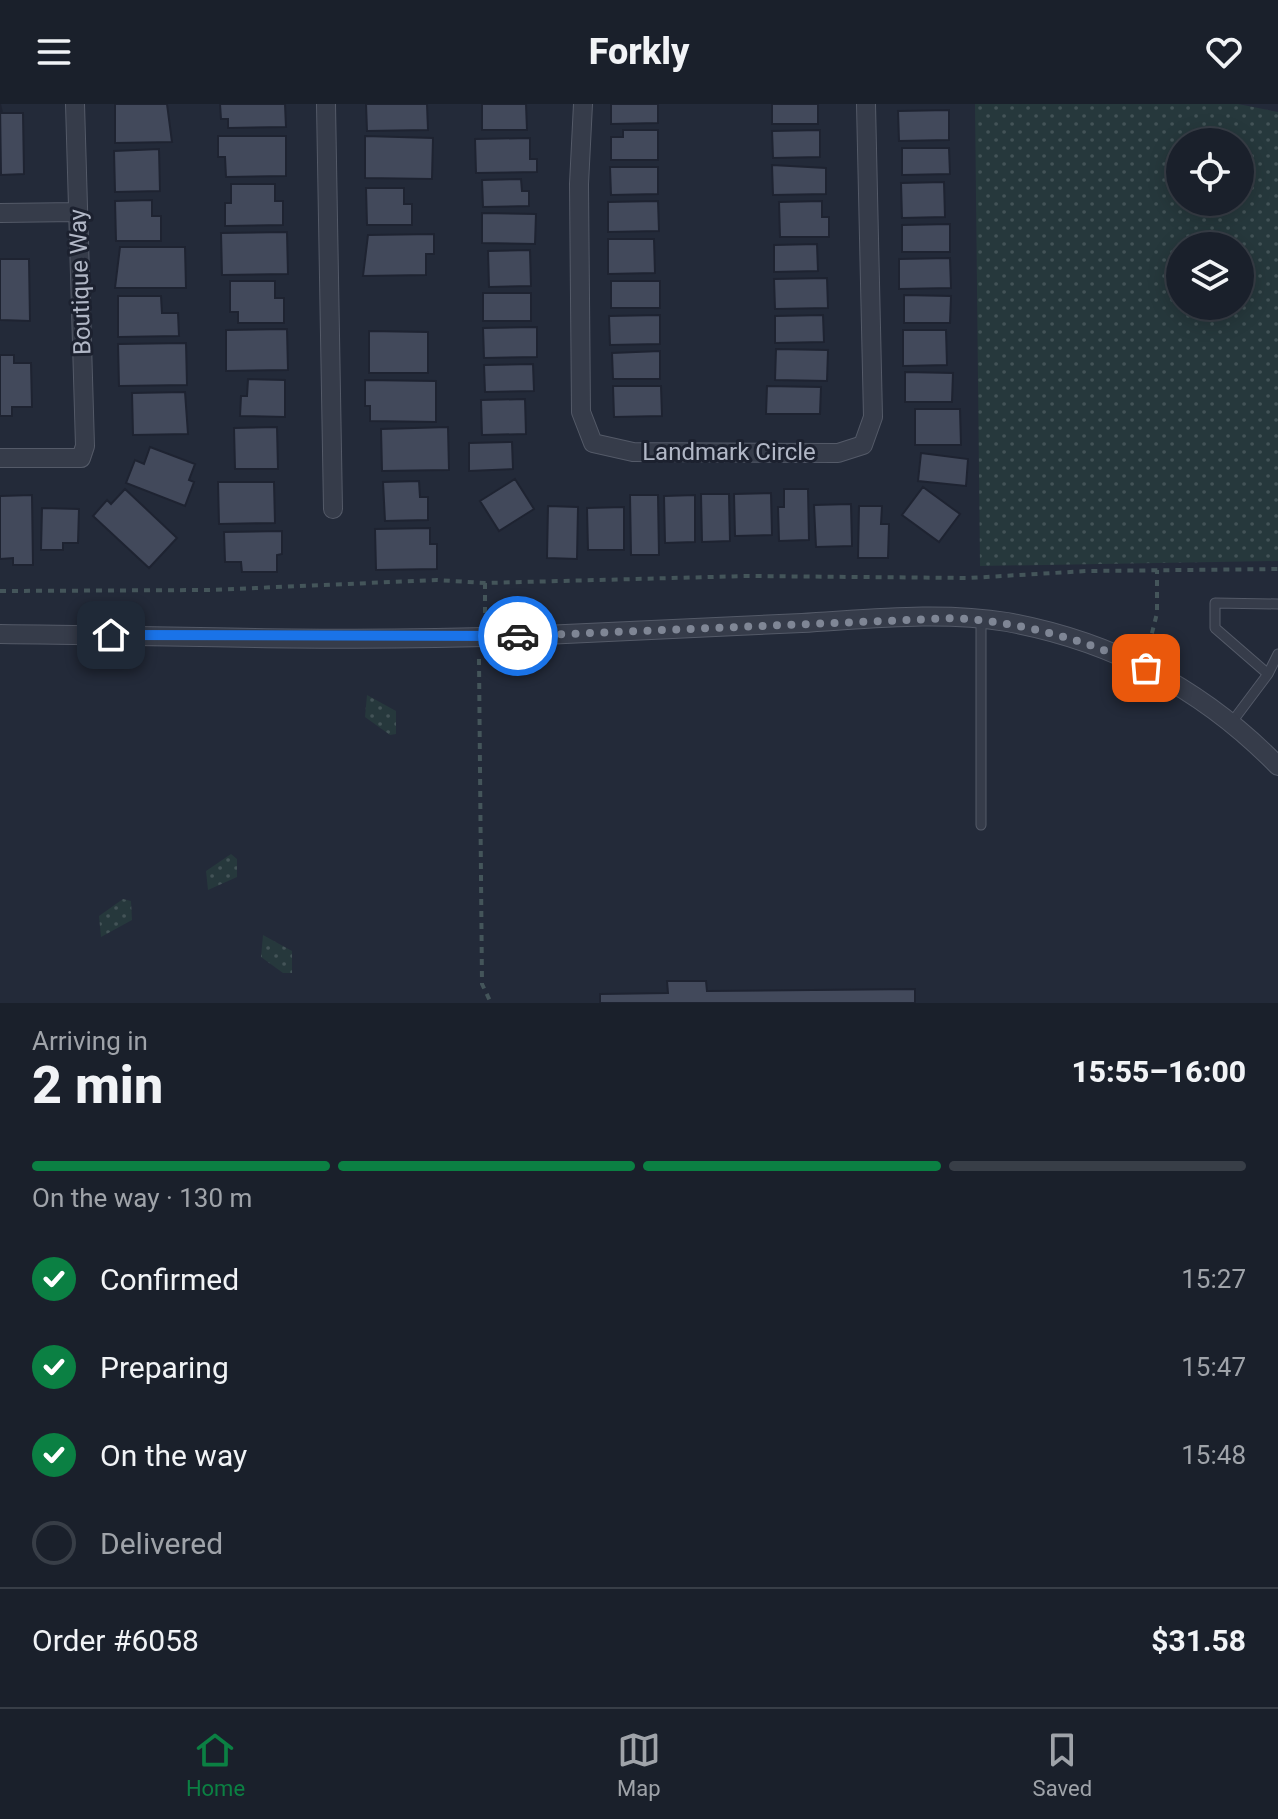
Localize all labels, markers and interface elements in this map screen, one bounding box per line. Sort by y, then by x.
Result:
icon: menu [32,30,76,74]
icon: heart [1202,30,1246,74]
text: Forkly [589,31,689,73]
map controls [1166,128,1254,320]
button: locate [1166,128,1254,216]
street label: Boutique Way [63,208,97,356]
button: layers [1166,232,1254,320]
street label: Landmark Circle [642,438,816,466]
courier [478,596,558,676]
pin [77,601,145,669]
icon: home [89,613,133,657]
icon: car [496,614,540,658]
pin [1112,634,1180,702]
icon: bag [1124,646,1168,690]
text: Arriving in [32,1026,148,1056]
text: 15:55–16:00 [1071,1054,1246,1089]
text: 2 min [32,1055,163,1116]
text: On the way · 130 m [32,1183,252,1213]
icon: check [32,1257,76,1301]
text: Confirmed [100,1262,239,1297]
text: 15:27 [1181,1264,1246,1294]
icon: check [32,1345,76,1389]
text: Preparing [100,1350,229,1385]
text: 15:47 [1181,1352,1246,1382]
icon: check [32,1433,76,1477]
text: On the way [100,1438,247,1473]
text: 15:48 [1181,1440,1246,1470]
text: Delivered [100,1526,223,1561]
text: Order #6058 [32,1623,199,1658]
text: $31.58 [1151,1623,1246,1658]
tab: Home [186,1728,245,1801]
tab: Map [617,1728,661,1801]
tab: Saved [1033,1728,1092,1801]

